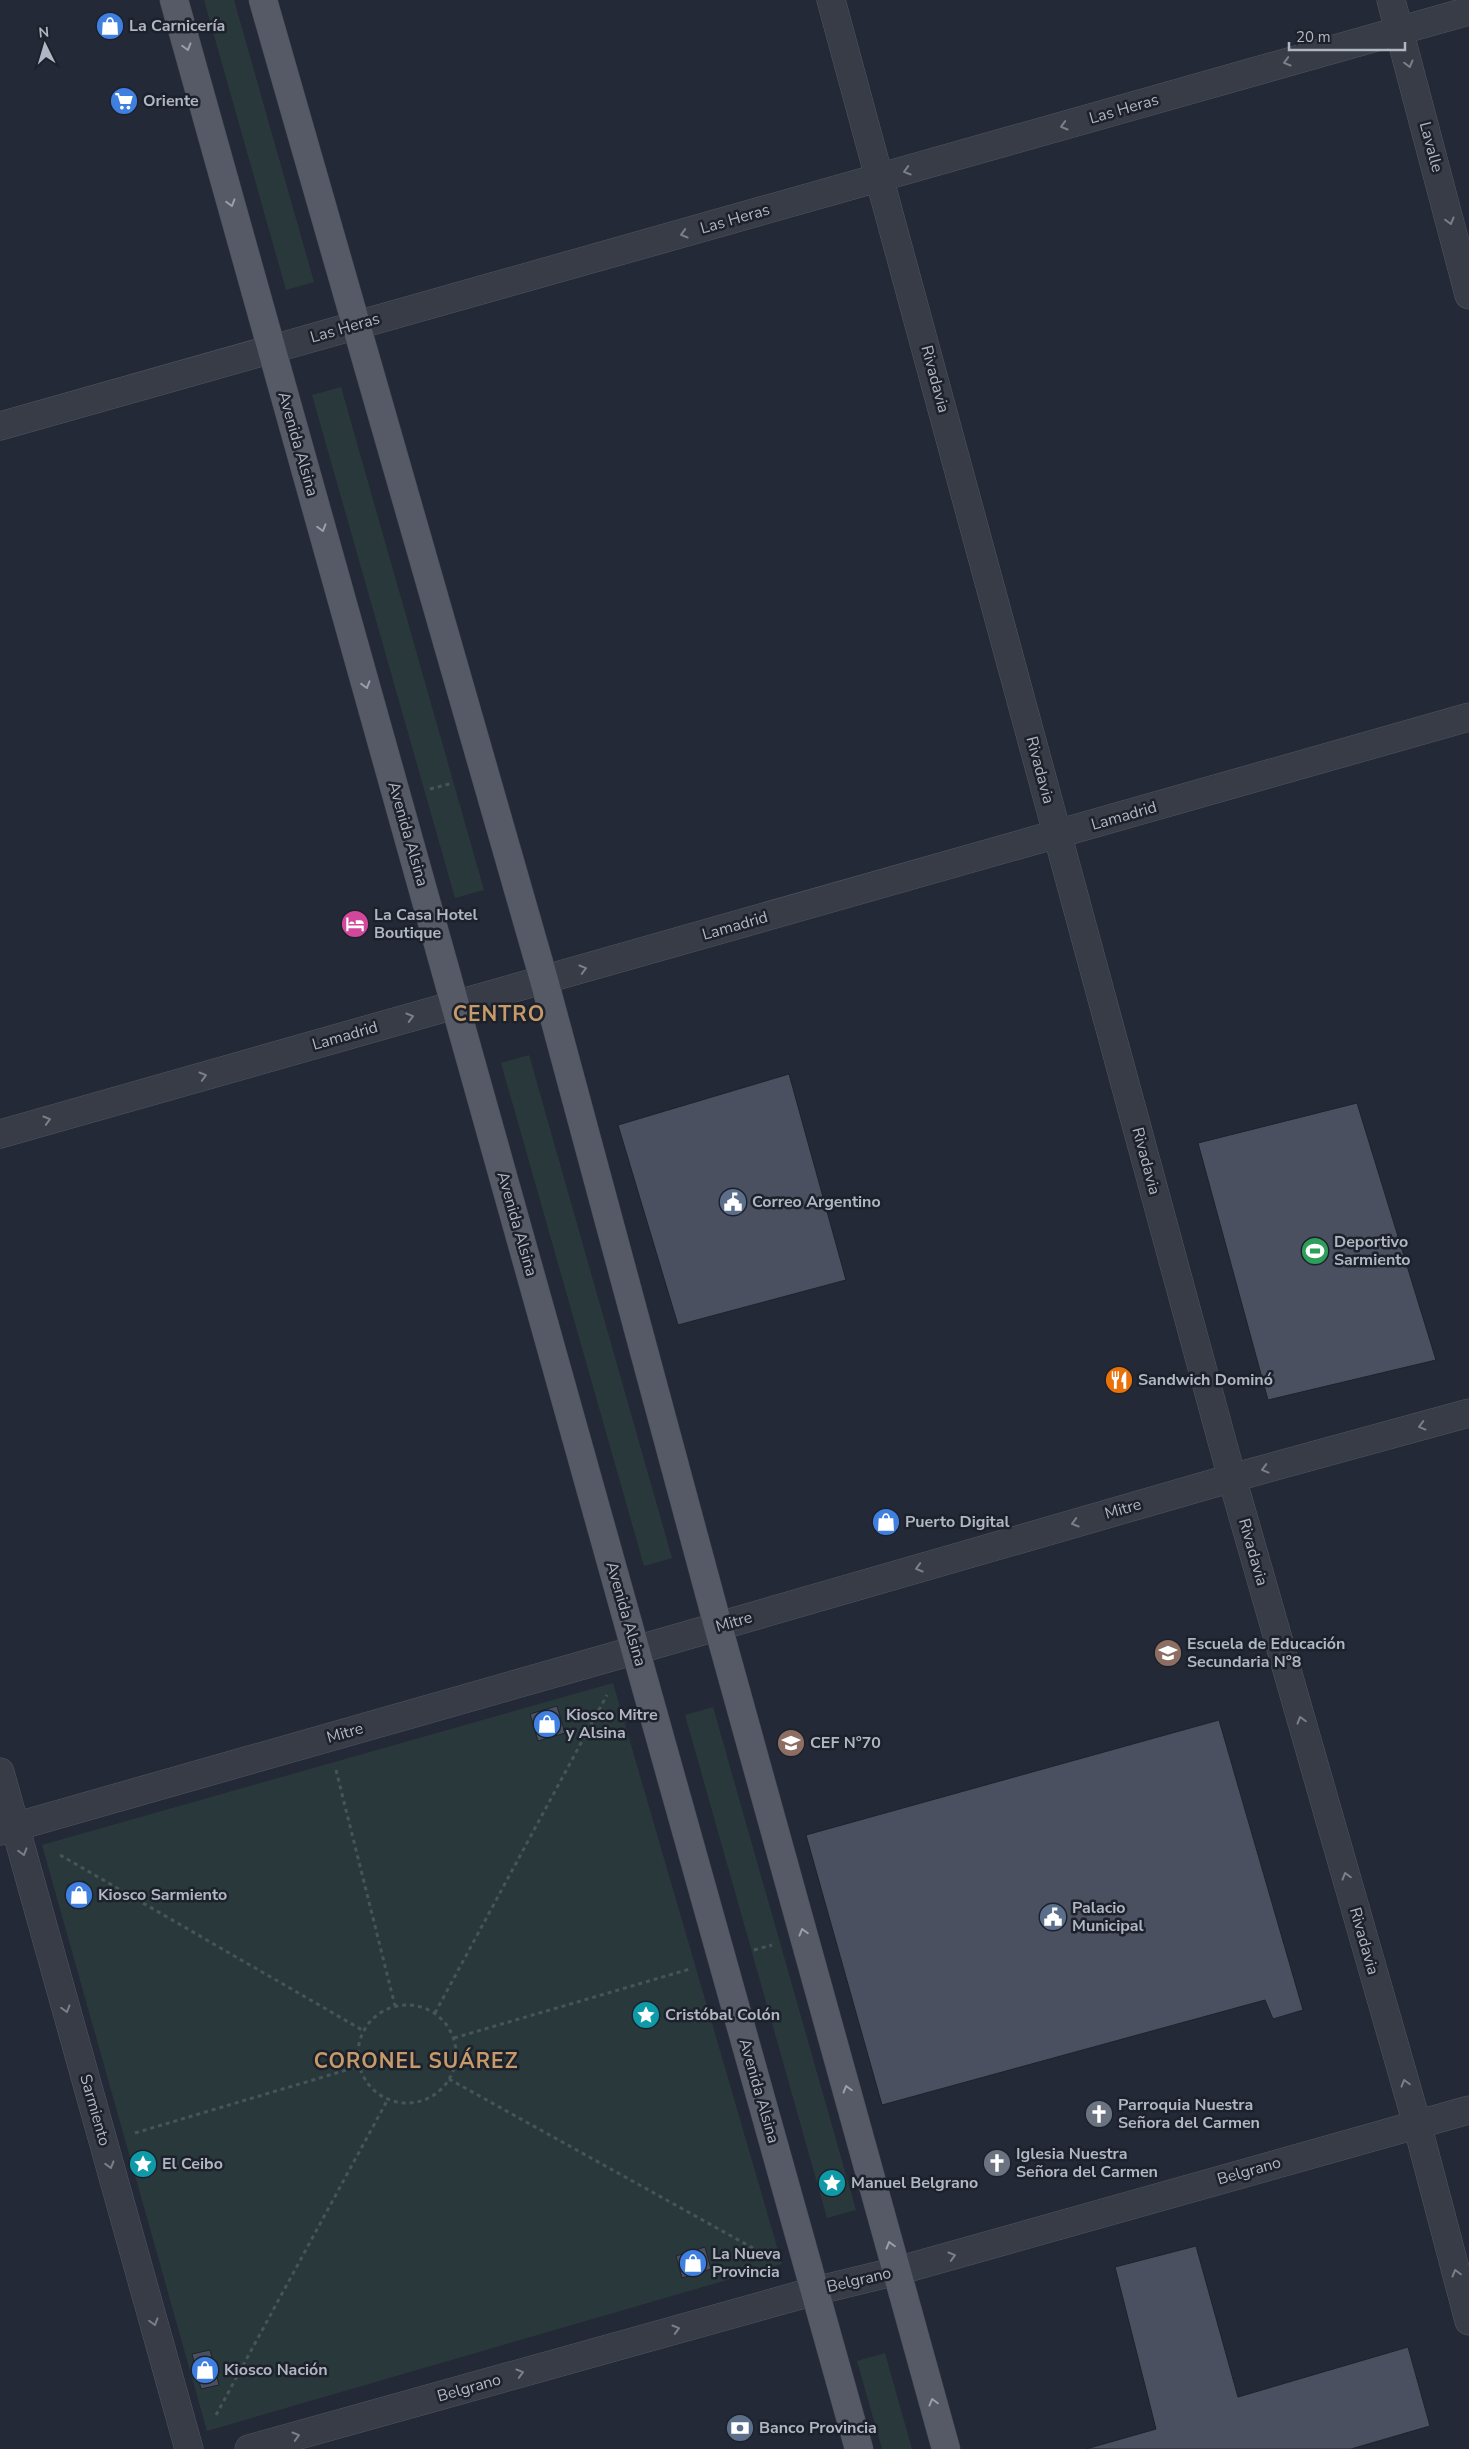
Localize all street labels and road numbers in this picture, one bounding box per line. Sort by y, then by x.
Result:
street label: Las Heras [1087,89,1161,129]
street label: Lavalle [1414,119,1448,175]
street label: Las Heras [698,199,772,239]
street label: Las Heras [308,308,382,348]
street label: Rivadavia [915,343,955,415]
street label: Avenida Alsina [273,389,323,499]
street label: Rivadavia [1020,734,1060,806]
street label: Avenida Alsina [383,779,433,889]
street label: Lamadrid [1089,796,1159,836]
street label: Lamadrid [700,906,770,946]
street label: Lamadrid [310,1016,380,1056]
street label: Rivadavia [1126,1125,1166,1197]
street label: Avenida Alsina [492,1169,542,1279]
street label: Mitre [1102,1493,1144,1525]
street label: Rivadavia [1233,1516,1273,1588]
street label: Avenida Alsina [601,1559,651,1669]
street label: Mitre [713,1606,755,1638]
street label: Mitre [324,1717,366,1749]
street label: Rivadavia [1344,1905,1384,1977]
street label: Avenida Alsina [734,2036,784,2146]
street label: Sarmiento [74,2072,116,2148]
street label: Belgrano [1214,2151,1284,2191]
street label: Belgrano [825,2262,893,2298]
street label: Belgrano [434,2368,504,2408]

